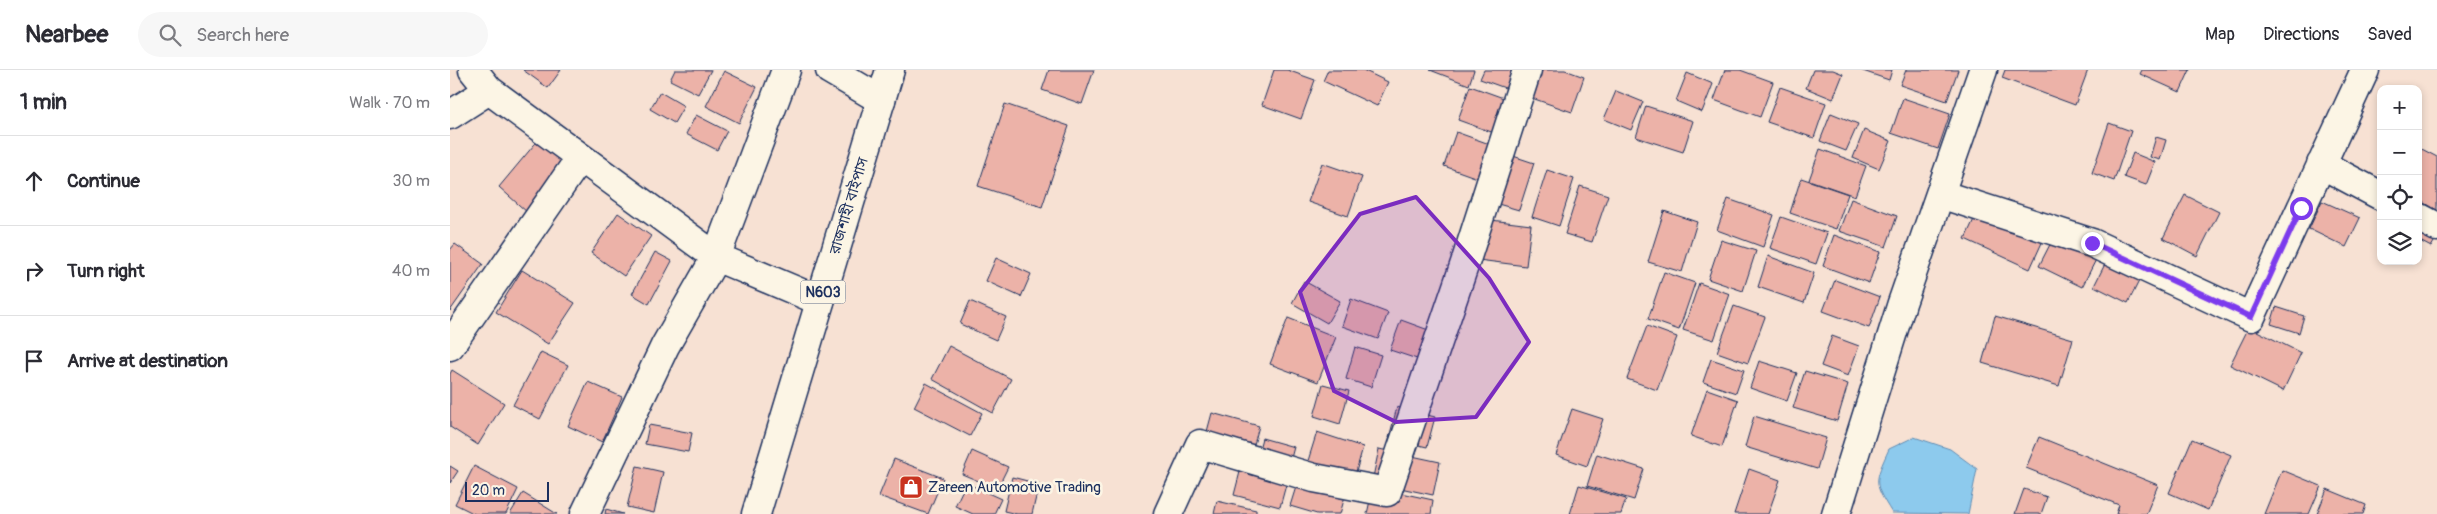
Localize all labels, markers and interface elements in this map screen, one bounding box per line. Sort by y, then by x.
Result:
search box [138,12,488,57]
text: Nearbee [25,20,108,49]
icon: search [156,21,184,49]
text: Search here [196,23,289,47]
text: Map [2205,23,2235,46]
text: Directions [2263,23,2339,46]
text: Saved [2367,23,2412,46]
map controls [2377,85,2422,265]
button: + [2377,85,2422,130]
text: 1 min [20,89,67,116]
text: Walk · 70 m [349,93,430,113]
button: − [2377,130,2422,175]
street label: রাজশাহী বাইপাস [825,155,873,258]
icon: ahead [20,167,48,195]
text: Continue [67,169,140,193]
text: 30 m [392,171,430,191]
button: locate [2377,175,2422,220]
route start [2290,197,2313,220]
button: layers [2377,220,2422,265]
route end [2081,232,2104,255]
icon: right [20,257,48,285]
text: Turn right [67,259,145,283]
text: 40 m [392,261,430,281]
road number: N603 [800,280,846,303]
icon: arrive [20,347,48,375]
text: Arrive at destination [67,349,228,373]
shop icon: Zareen Automotive Trading [898,474,924,500]
place label: Zareen Automotive Trading [928,478,1101,497]
scale bar [465,479,549,502]
text: 20 m [472,482,505,499]

